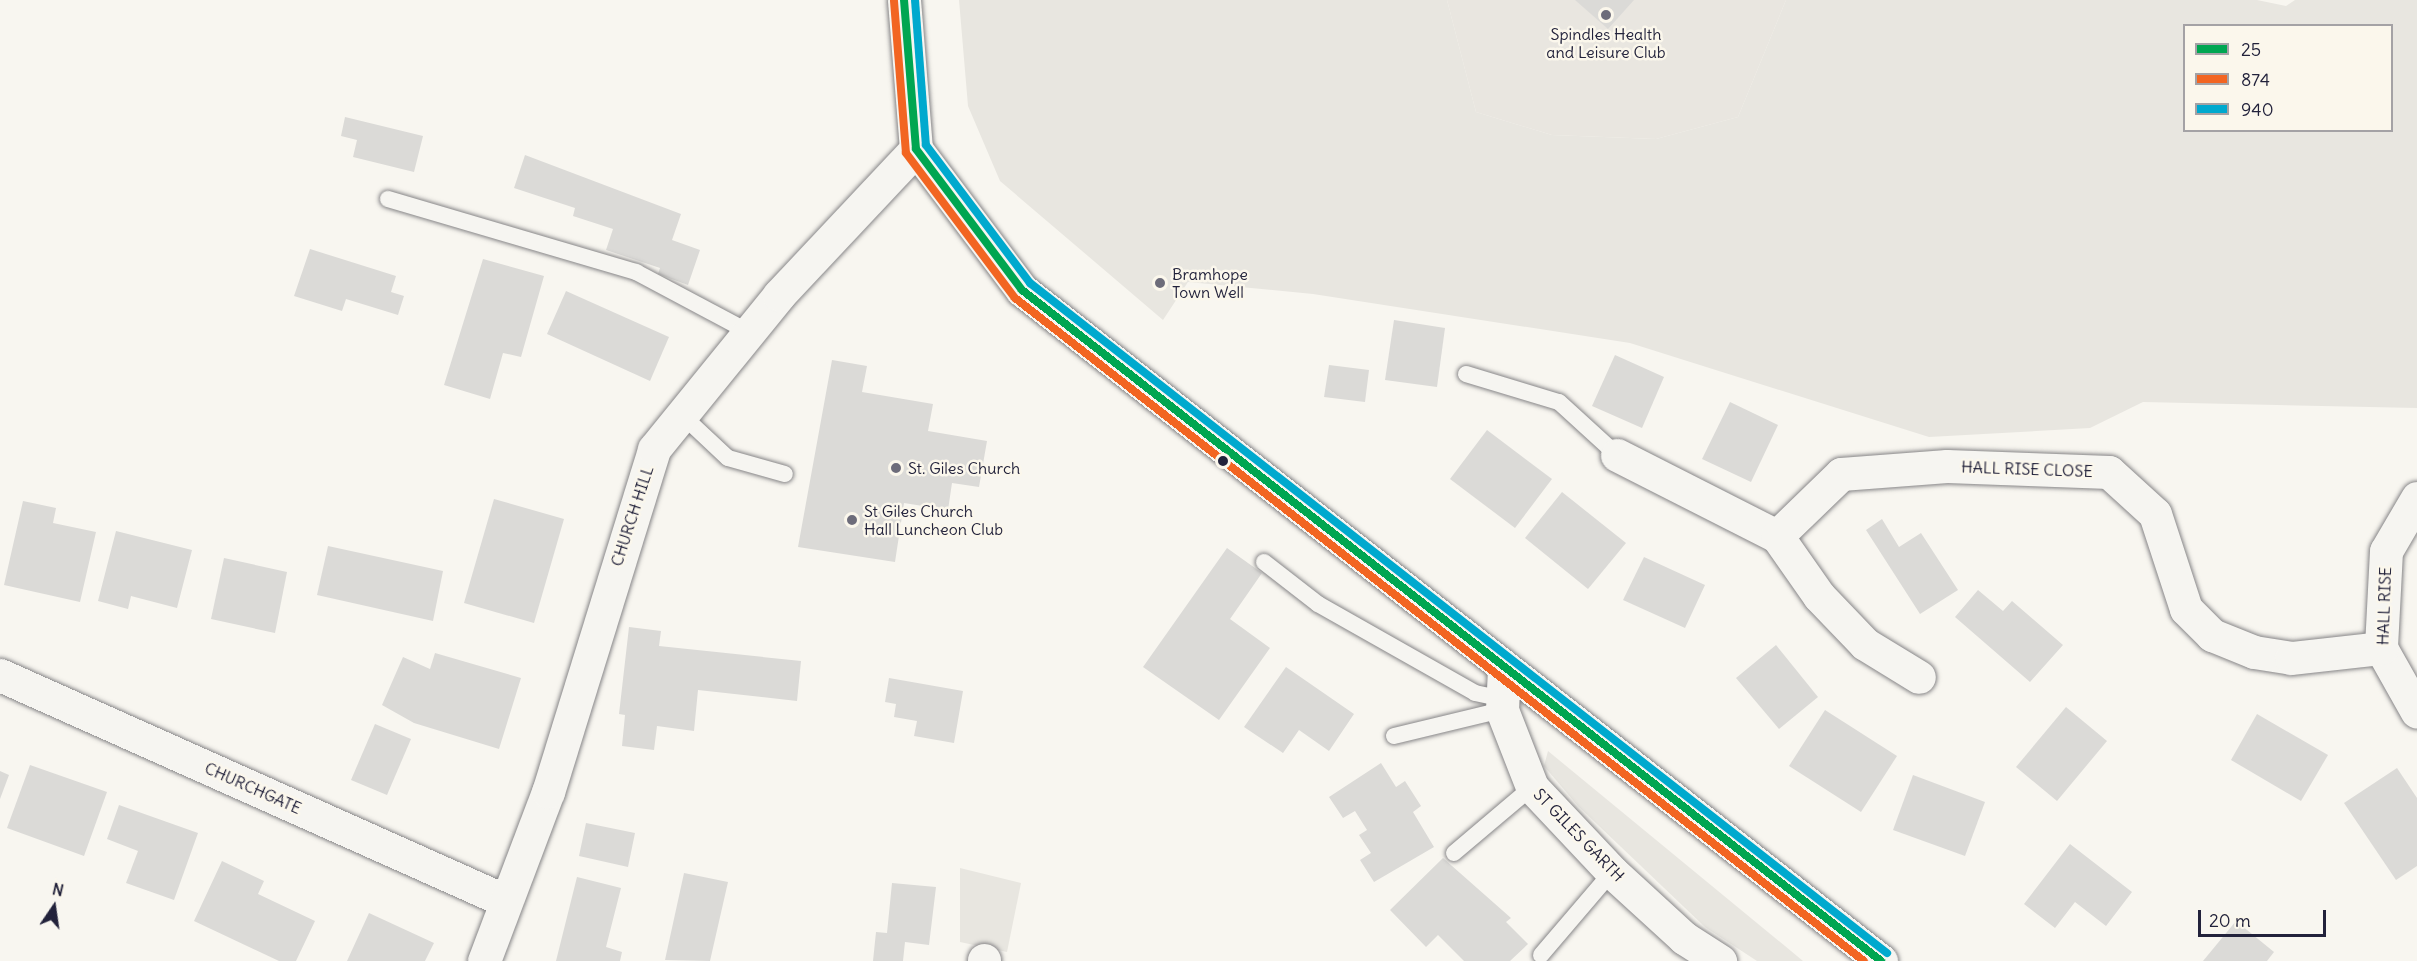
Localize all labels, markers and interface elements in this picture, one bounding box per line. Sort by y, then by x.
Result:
marker: Spindles Health and Leisure Club [1599,8,1613,22]
place label: Spindles Health and Leisure Club [1546,24,1666,62]
legend [2183,24,2393,132]
text: 25 [2241,38,2261,61]
text: 874 [2241,68,2270,91]
text: 940 [2241,98,2274,121]
place label: Bramhope Town Well [1172,264,1248,302]
marker: Bramhope Town Well [1153,276,1167,290]
unlabelled marker [1217,455,1229,467]
street label: HALL RISE CLOSE [1961,457,2093,481]
place label: St. Giles Church [908,458,1020,478]
marker: St. Giles Church [889,461,903,475]
street label: CHURCH HILL [607,463,657,569]
place label: St Giles Church Hall Luncheon Club [864,501,1003,539]
marker: St Giles Church Hall Luncheon Club [845,513,859,527]
street label: HALL RISE [2373,566,2395,646]
street label: CHURCHGATE [202,758,304,818]
street label: ST GILES GARTH [1530,785,1628,885]
north arrow [24,877,84,937]
text: N [50,878,66,900]
scale bar [2201,898,2328,936]
text: 20 m [2209,909,2251,932]

